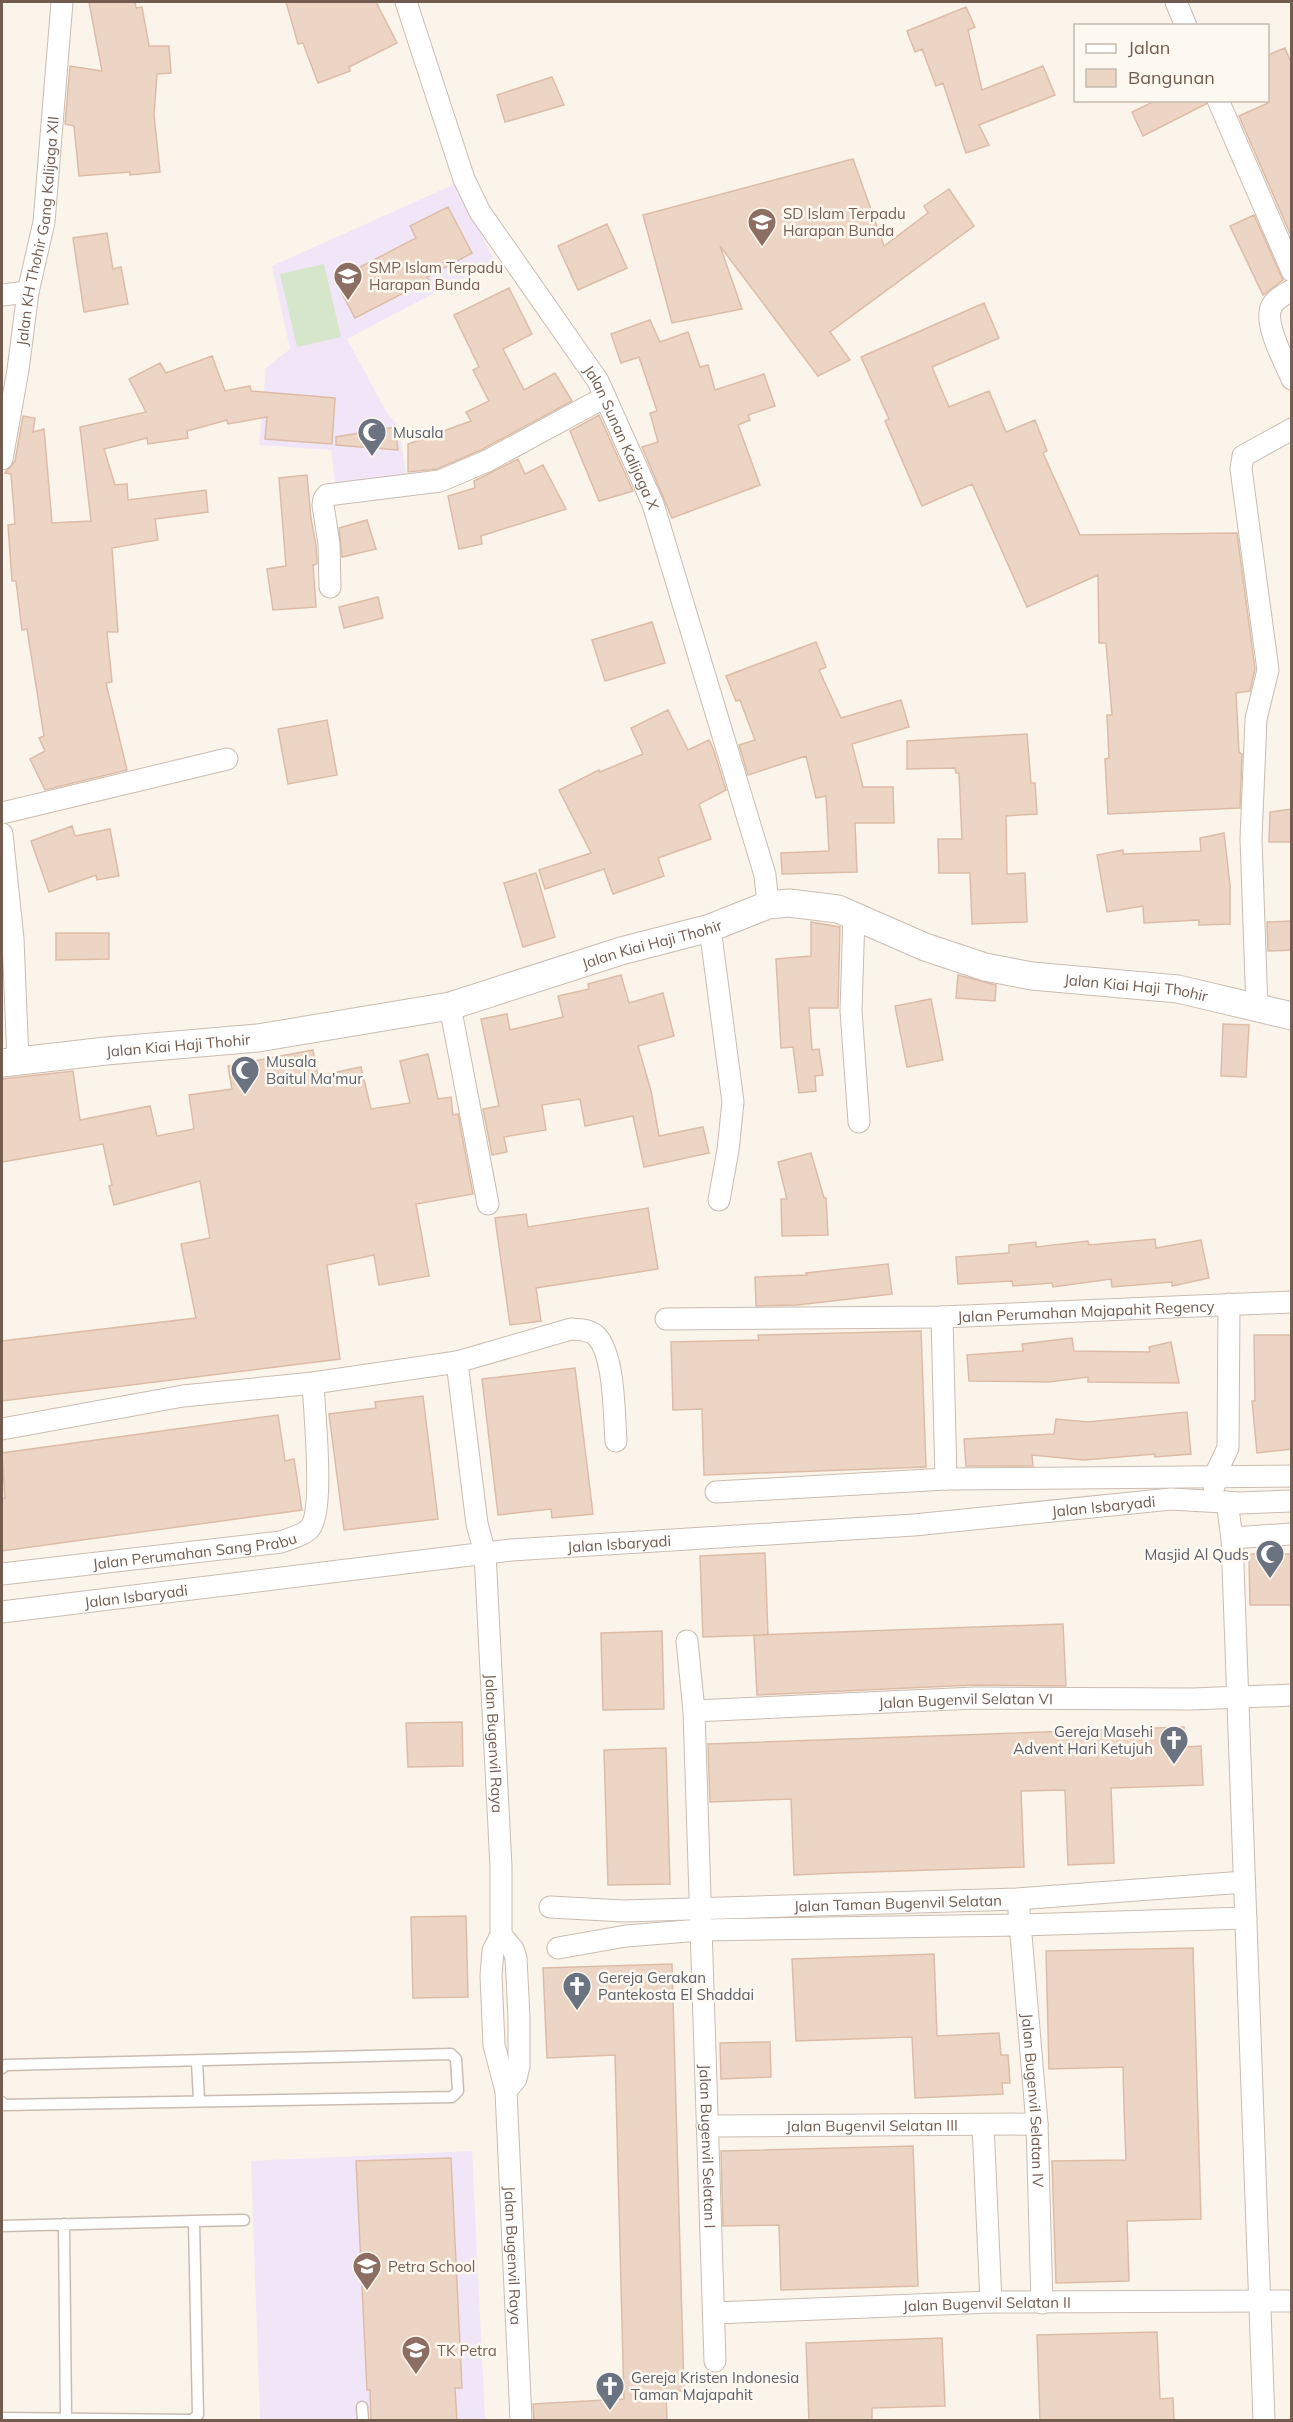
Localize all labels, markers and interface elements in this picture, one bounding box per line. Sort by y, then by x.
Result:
legend [1074,24,1269,102]
text: Jalan [1128,36,1170,59]
text: Bangunan [1128,66,1215,89]
street label: Jalan KH Thohir Gang Kalijaga XII [12,115,62,347]
place label: SD Islam Terpadu Harapan Bunda [783,204,906,240]
school or university icon: SD Islam Terpadu Harapan Bunda [746,206,778,248]
place label: SMP Islam Terpadu Harapan Bunda [369,258,503,294]
school or university icon: SMP Islam Terpadu Harapan Bunda [332,260,364,302]
street label: Jalan Sunan Kalijaga X [580,361,664,512]
mosque icon: Musala [356,416,388,458]
place label: Musala [393,423,444,442]
street label: Jalan Kiai Haji Thohir [579,915,725,973]
street label: Jalan Kiai Haji Thohir [1063,969,1210,1005]
street label: Jalan Kiai Haji Thohir [105,1029,252,1060]
place label: Musala Baitul Ma'mur [266,1052,363,1088]
mosque icon: Musala Baitul Ma'mur [229,1054,261,1096]
street label: Jalan Perumahan Majapahit Regency [957,1296,1215,1326]
street label: Jalan Isbaryadi [1051,1491,1156,1521]
street label: Jalan Perumahan Sang Prabu [92,1528,299,1573]
street label: Jalan Isbaryadi [567,1531,672,1556]
mosque icon: Masjid Al Quds [1254,1538,1286,1580]
place label: Masjid Al Quds [1144,1545,1249,1564]
street label: Jalan Isbaryadi [83,1580,189,1611]
street label: Jalan Bugenvil Raya [482,1673,508,1813]
street label: Jalan Bugenvil Selatan VI [878,1688,1053,1712]
place label: Gereja Masehi Advent Hari Ketujuh [1013,1722,1153,1758]
church icon: Gereja Masehi Advent Hari Ketujuh [1158,1724,1190,1766]
street label: Jalan Taman Bugenvil Selatan [793,1890,1002,1915]
place label: Gereja Gerakan Pantekosta El Shaddai [598,1968,754,2004]
church icon: Gereja Gerakan Pantekosta El Shaddai [561,1970,593,2012]
street label: Jalan Bugenvil Selatan IV [1018,2013,1048,2188]
street label: Jalan Bugenvil Selatan I [696,2064,720,2229]
street label: Jalan Bugenvil Selatan III [786,2115,958,2135]
street label: Jalan Bugenvil Raya [501,2186,526,2326]
school or university icon: Petra School [351,2250,383,2292]
place label: Petra School [388,2257,475,2276]
street label: Jalan Bugenvil Selatan II [902,2292,1071,2315]
school or university icon: TK Petra [400,2334,432,2376]
place label: TK Petra [437,2341,497,2360]
place label: Gereja Kristen Indonesia Taman Majapahit [631,2368,799,2404]
church icon: Gereja Kristen Indonesia Taman Majapahit [594,2370,626,2412]

